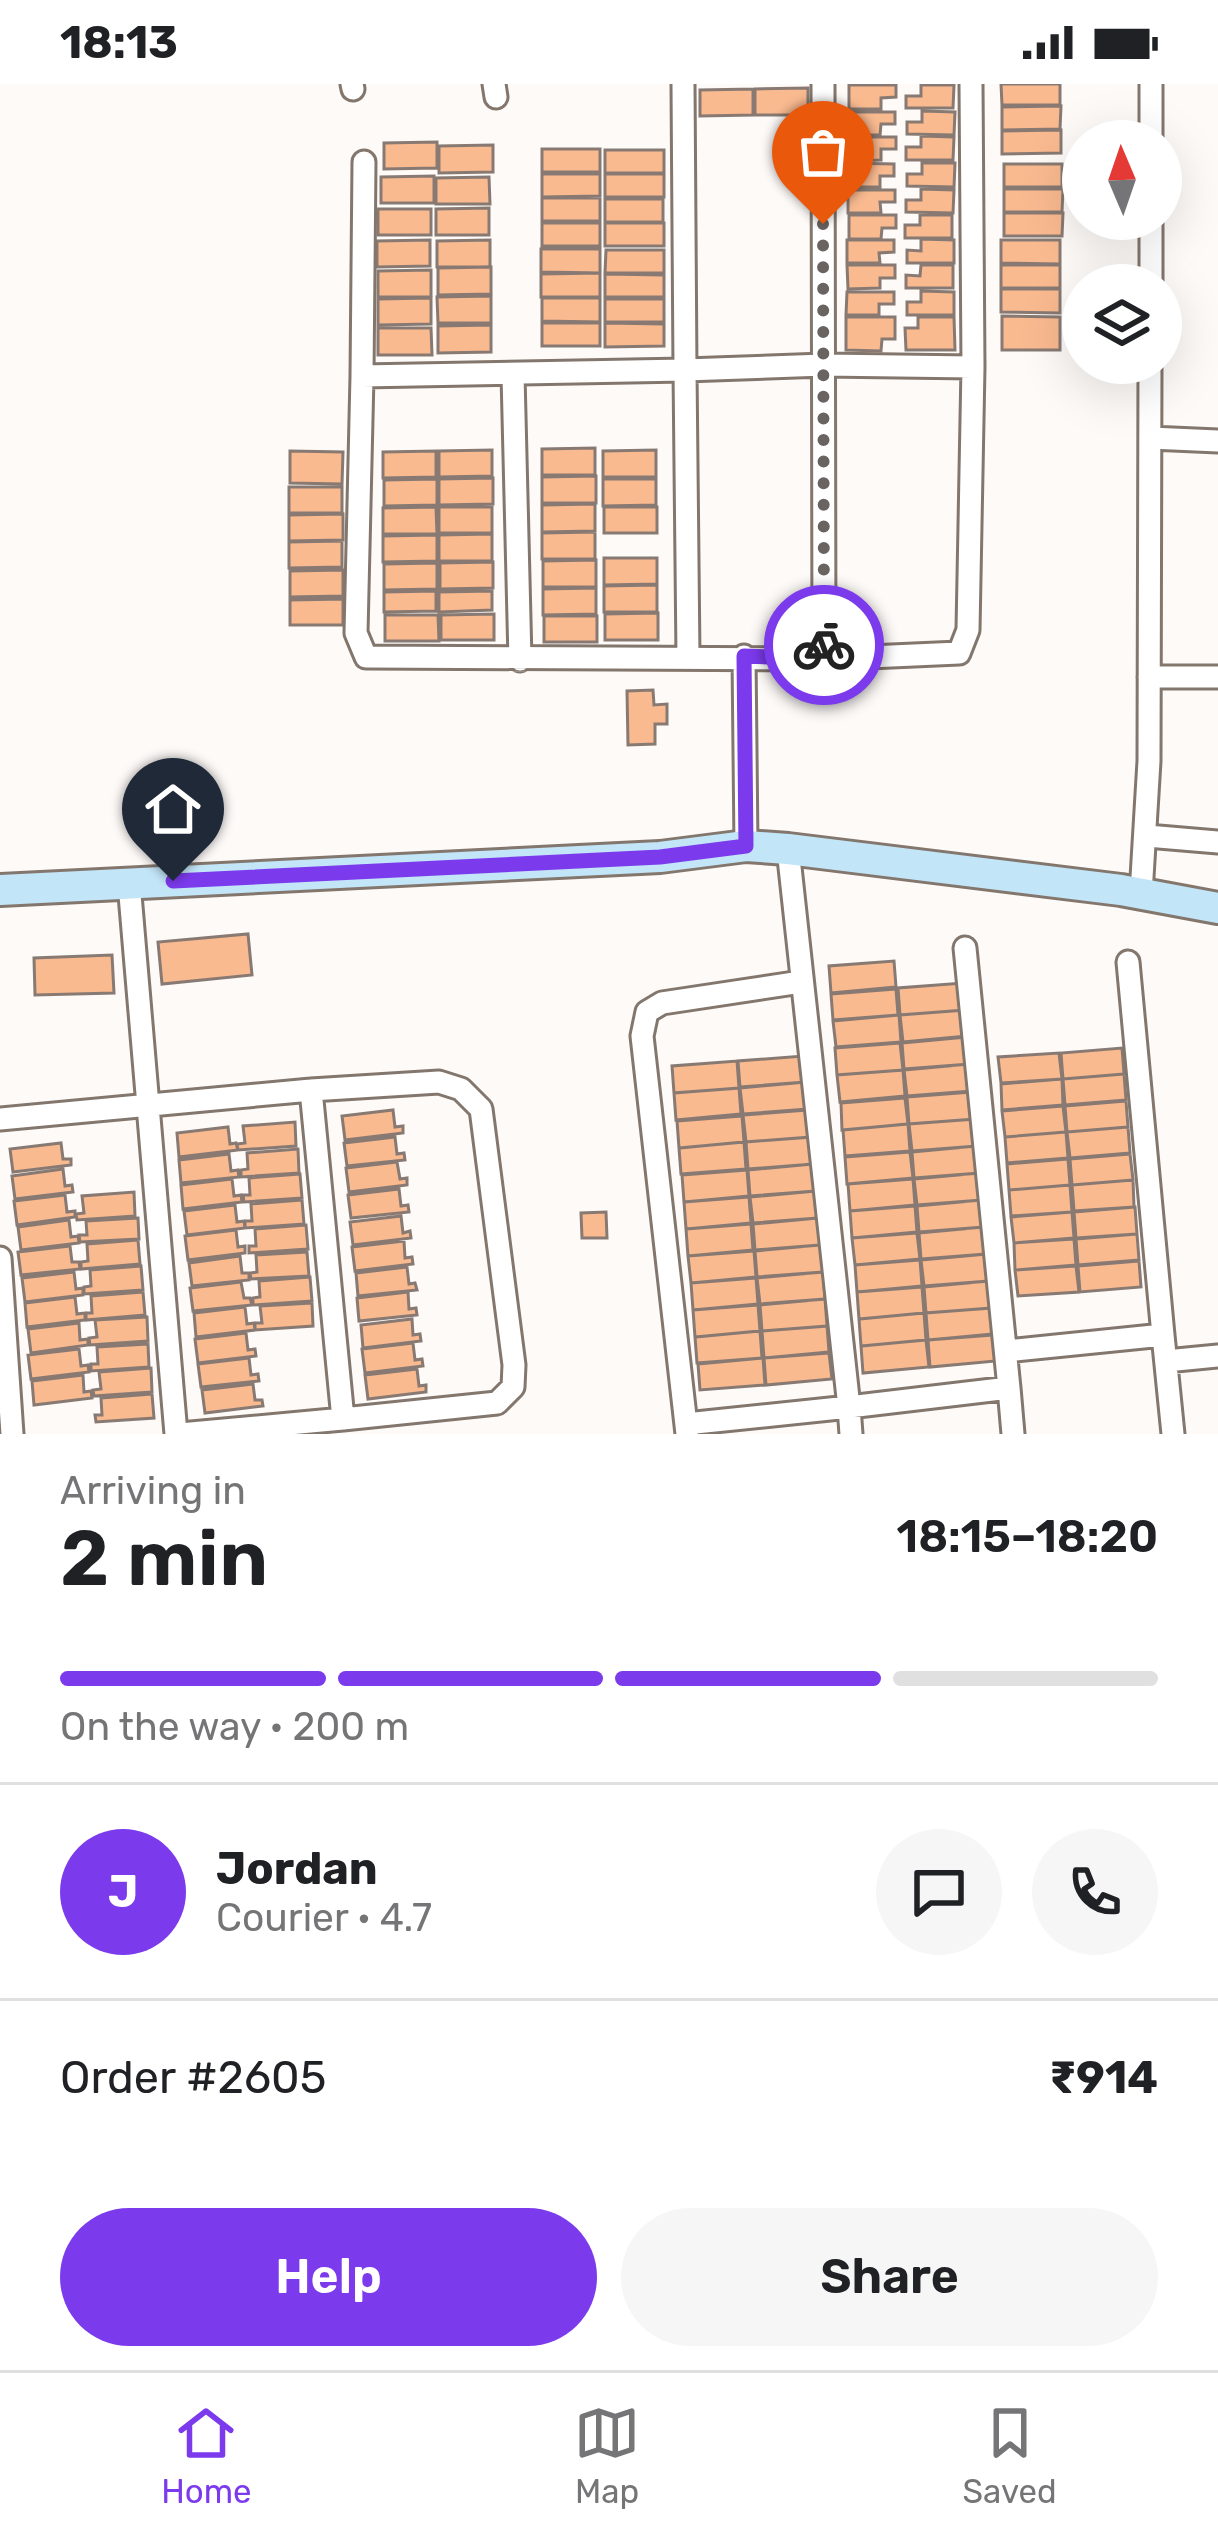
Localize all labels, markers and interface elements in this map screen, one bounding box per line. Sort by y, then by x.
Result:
text: 18:13 [60,16,178,69]
pin [772,101,874,224]
icon: bag [790,119,856,185]
north arrow [1062,120,1182,240]
map controls [1062,120,1182,384]
button: layers [1062,264,1182,384]
courier [764,585,884,705]
icon: bike [791,612,857,678]
pin [122,758,224,881]
icon: home [140,776,206,842]
text: Arriving in [60,1468,246,1514]
text: 18:15–18:20 [897,1510,1158,1563]
text: 2 min [60,1512,268,1605]
text: On the way · 200 m [60,1704,409,1750]
button: chat [876,1829,1002,1955]
button: phone [1032,1829,1158,1955]
text: Jordan [216,1842,378,1895]
text: J [108,1865,138,1918]
text: Courier · 4.7 [216,1895,432,1941]
text: Order #2605 [60,2051,326,2104]
text: ₹914 [1049,2051,1158,2104]
button: Help [60,2208,597,2346]
button: Share [621,2208,1158,2346]
tab: Home [161,2400,252,2511]
tab: Map [574,2400,640,2511]
tab: Saved [963,2400,1057,2511]

